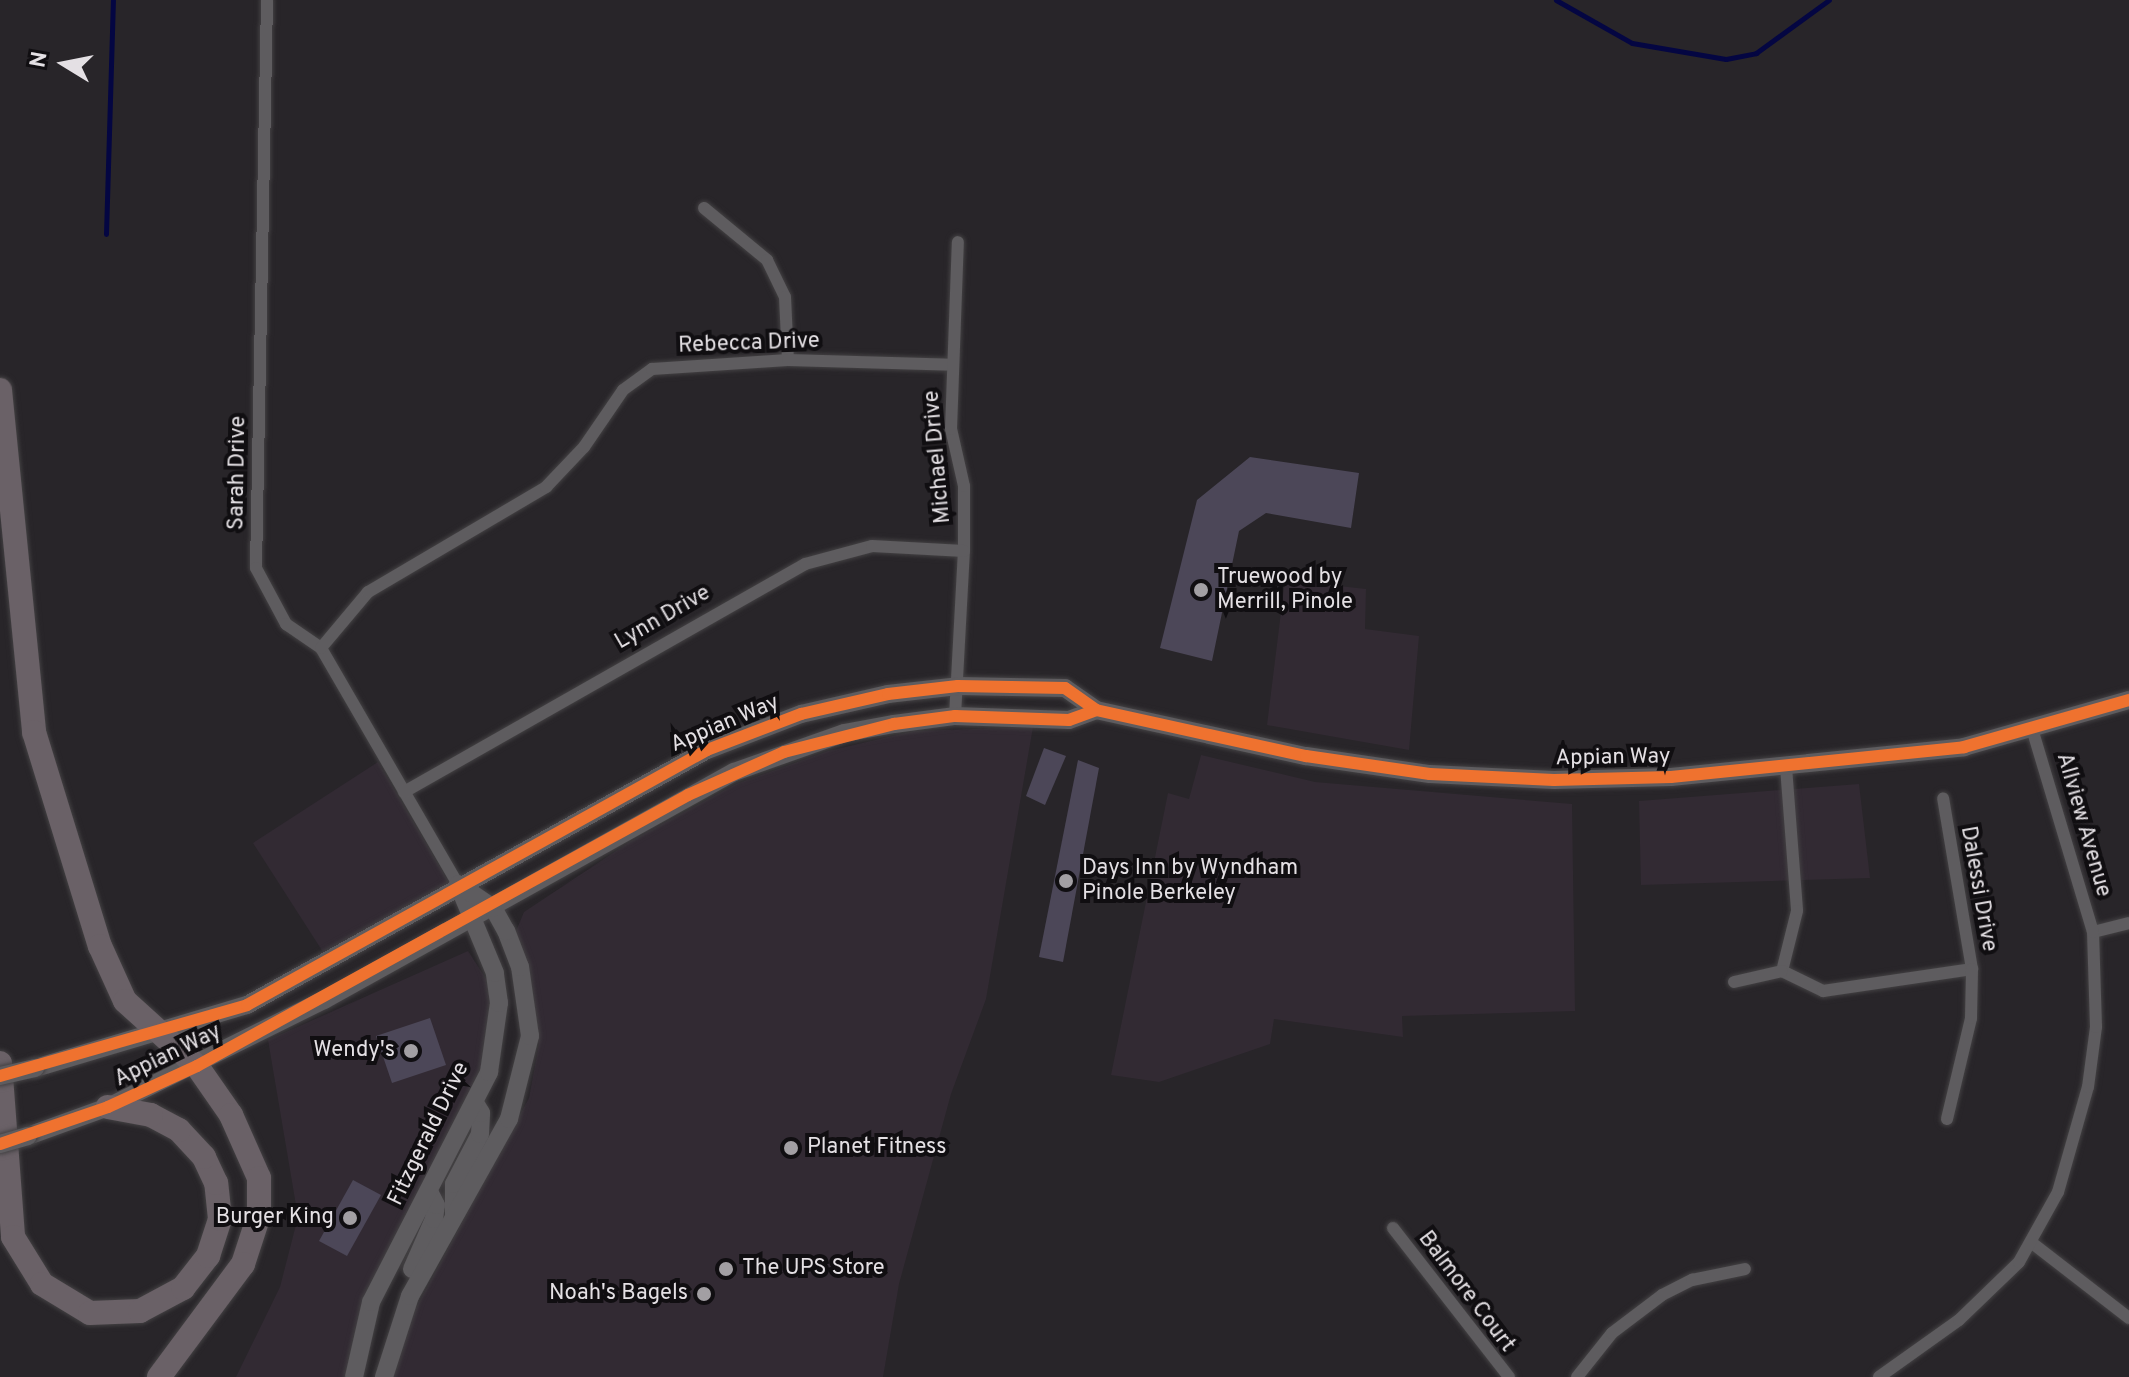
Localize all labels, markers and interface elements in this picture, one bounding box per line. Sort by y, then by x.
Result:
north arrow [24,24,104,104]
text: N [25,50,55,70]
street label: Rebecca Drive [678,328,820,360]
street label: Michael Drive [919,389,957,525]
street label: Sarah Drive [224,416,252,530]
place label: Truewood by Merrill, Pinole [1217,564,1353,616]
street label: Lynn Drive [611,580,715,656]
marker: Truewood by Merrill, Pinole [1192,581,1210,599]
street label: Appian Way [667,689,783,759]
street label: Appian Way [1555,744,1671,772]
street label: Allview Avenue [2050,750,2116,900]
street label: Dalessi Drive [1954,824,2002,954]
place label: Days Inn by Wyndham Pinole Berkeley [1082,855,1299,906]
marker: Days Inn by Wyndham Pinole Berkeley [1057,872,1075,890]
street label: Appian Way [110,1019,226,1093]
place label: Wendy's [313,1038,395,1064]
marker: Wendy's [402,1042,420,1060]
street label: Fitzgerald Drive [383,1058,475,1210]
place label: Planet Fitness [807,1135,947,1161]
marker: Planet Fitness [782,1139,800,1157]
place label: Burger King [216,1205,334,1231]
marker: Burger King [341,1209,359,1227]
street label: Balmore Court [1412,1226,1520,1358]
place label: The UPS Store [742,1256,885,1282]
marker: The UPS Store [717,1260,735,1278]
place label: Noah's Bagels [549,1281,688,1307]
marker: Noah's Bagels [695,1285,713,1303]

